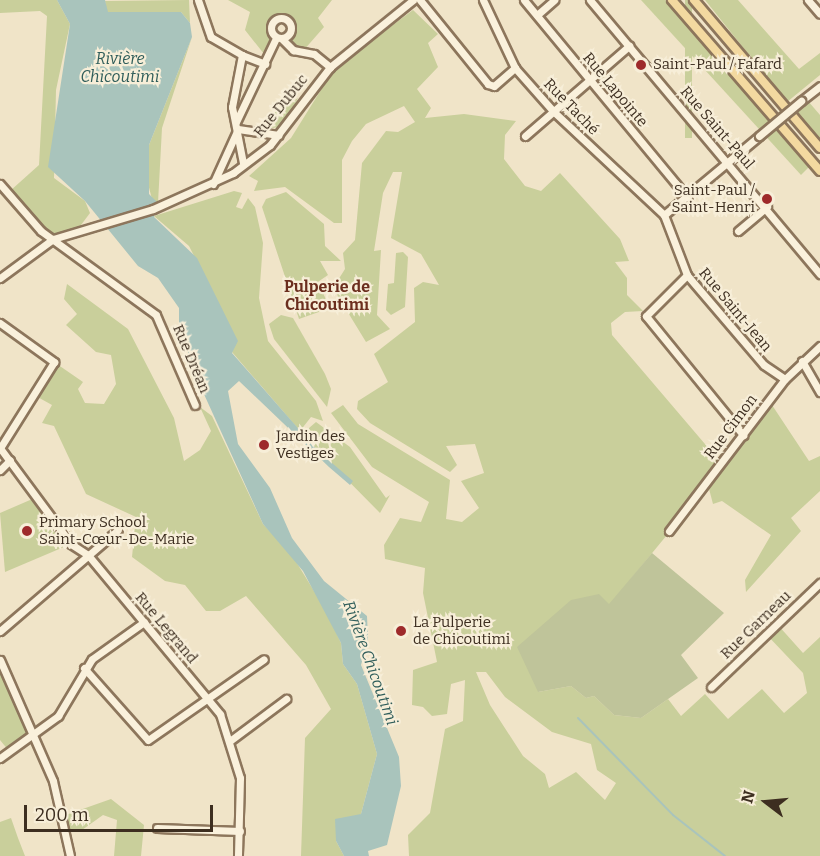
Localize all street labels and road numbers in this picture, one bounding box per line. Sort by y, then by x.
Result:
street label: Rue Lapointe [579,49,651,131]
street label: Rue Dubuc [250,71,312,141]
street label: Rue Taché [540,75,602,139]
street label: Rue Saint-Paul [676,83,758,173]
street label: Rue Saint-Jean [695,264,775,356]
street label: Rue Dréan [168,322,214,396]
street label: Rue Cimon [701,391,761,463]
street label: Rue Garneau [717,587,795,663]
street label: Rue Legrand [131,589,201,667]

